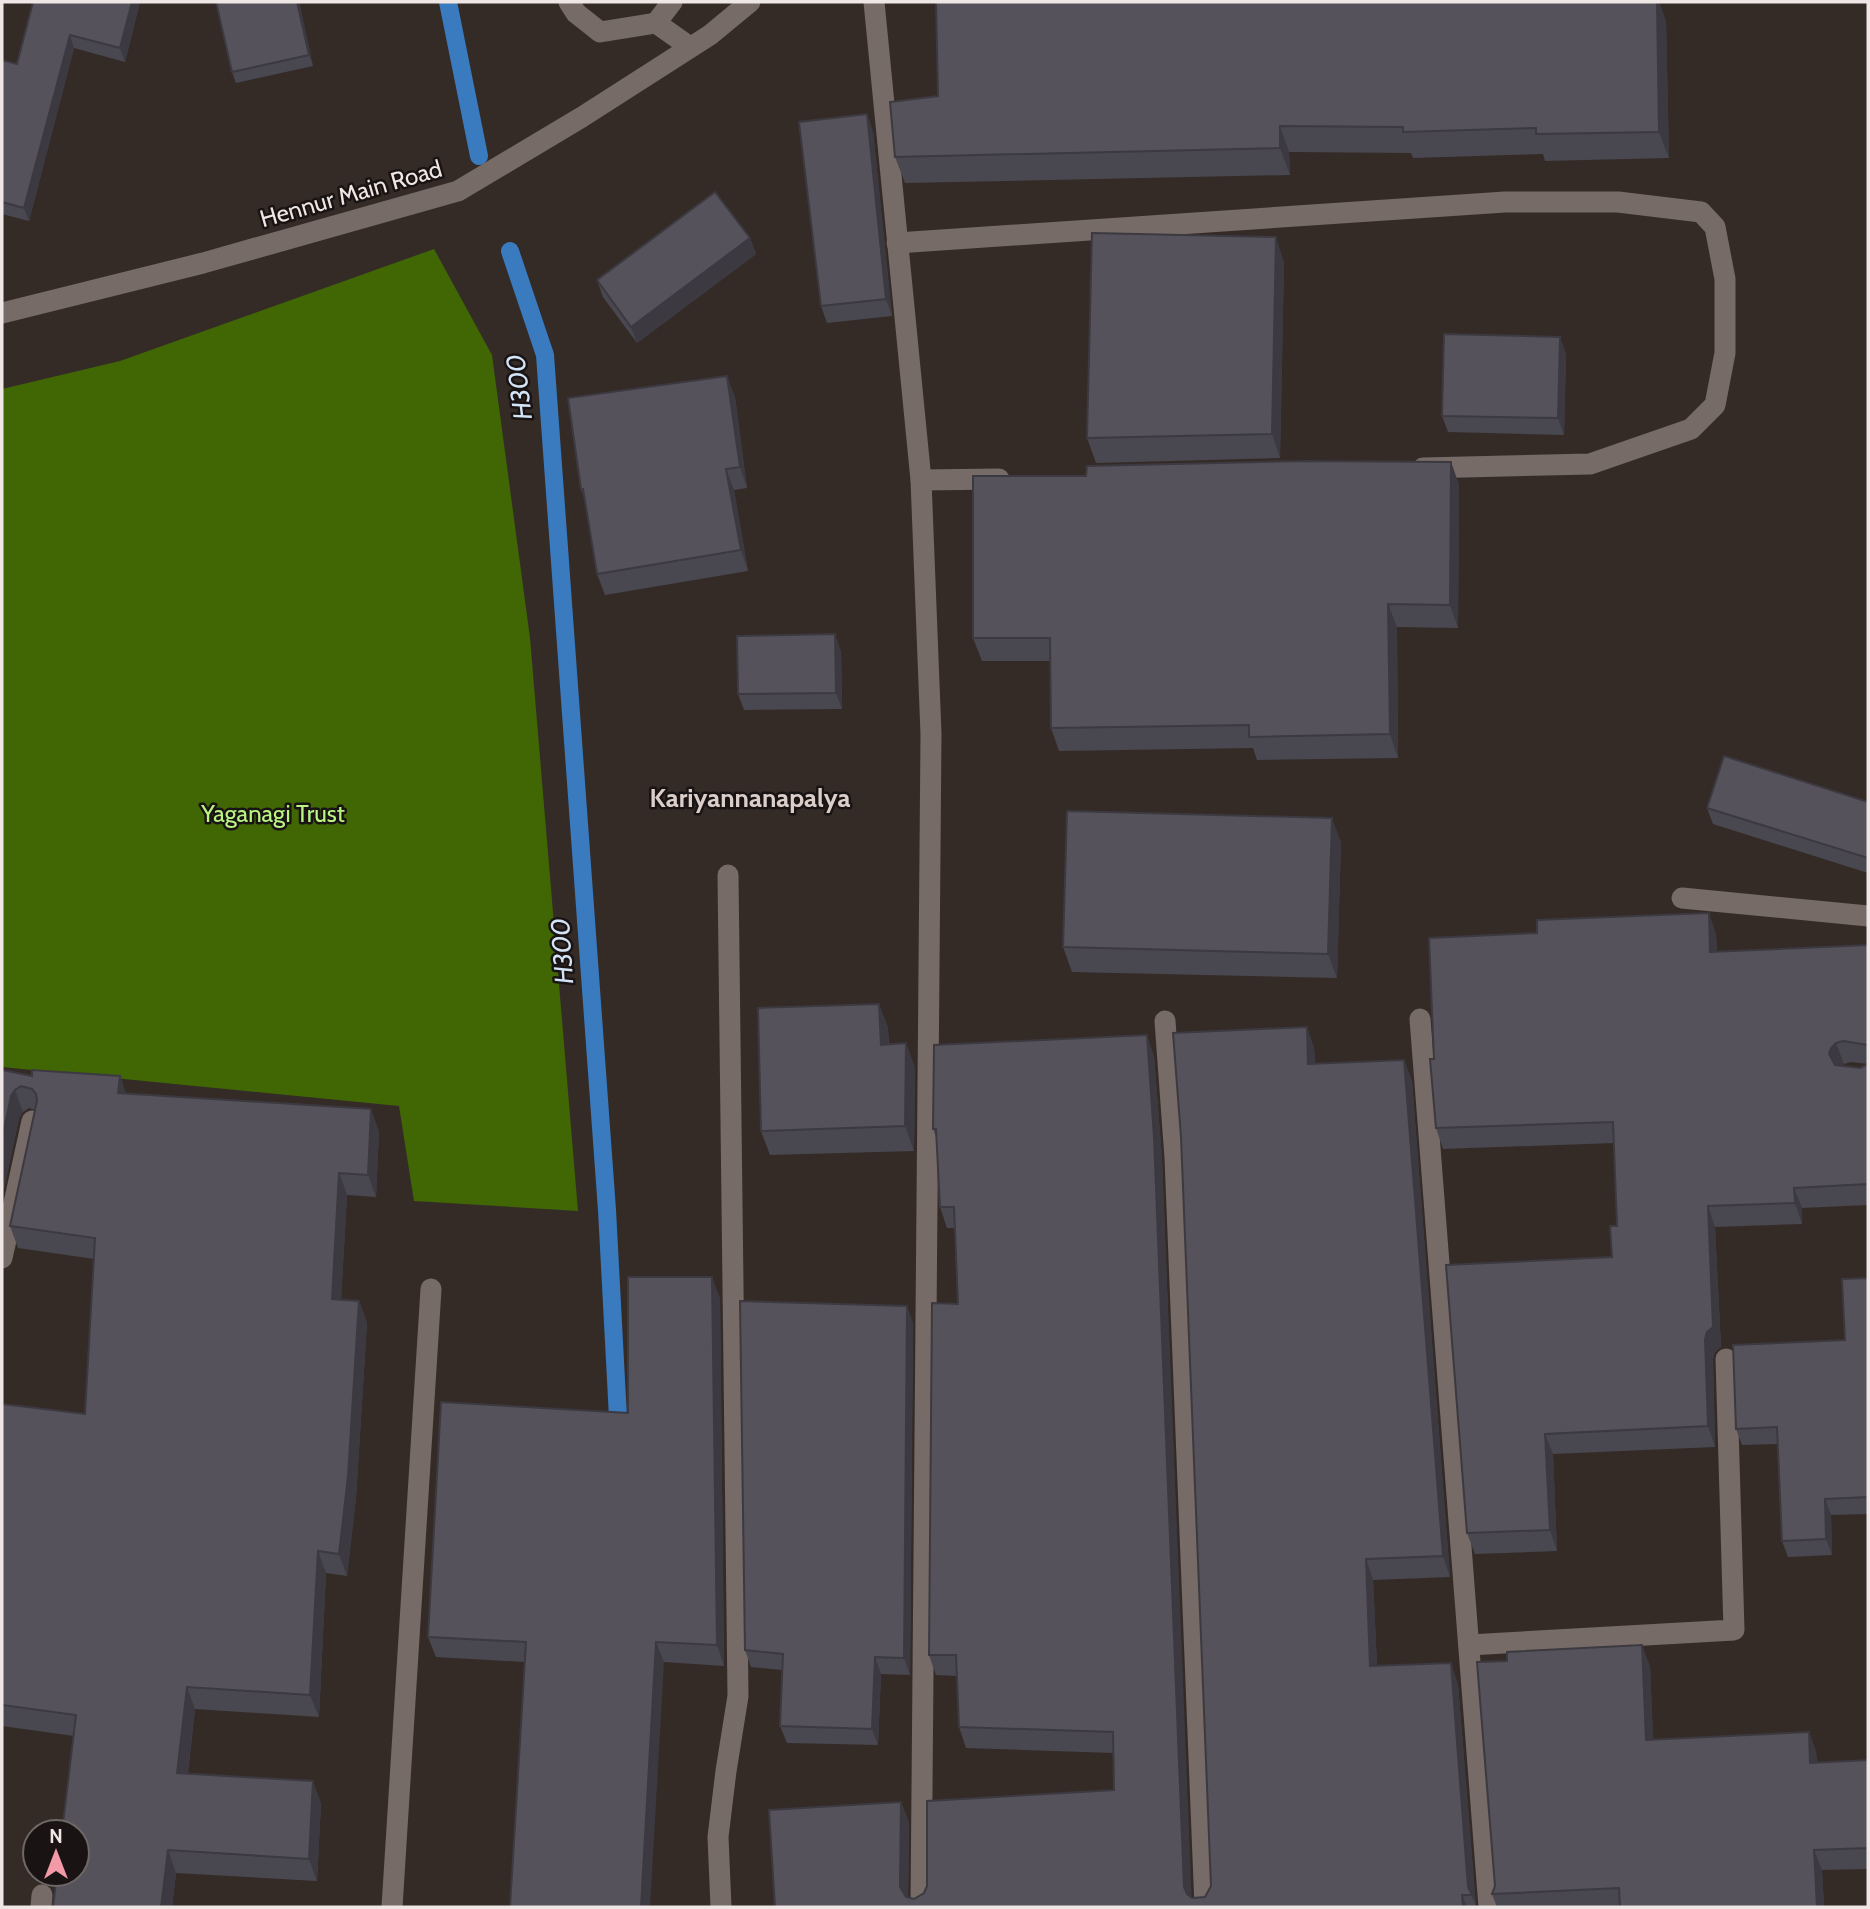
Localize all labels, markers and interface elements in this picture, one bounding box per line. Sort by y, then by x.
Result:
street label: Hennur Main Road [256,154,445,233]
water label: H300 [499,352,539,422]
district label: Kariyannanapalya [650,782,851,814]
park label: Yaganagi Trust [200,799,345,828]
water label: H300 [544,917,580,985]
north arrow [21,1818,91,1888]
text: N [49,1825,63,1848]

